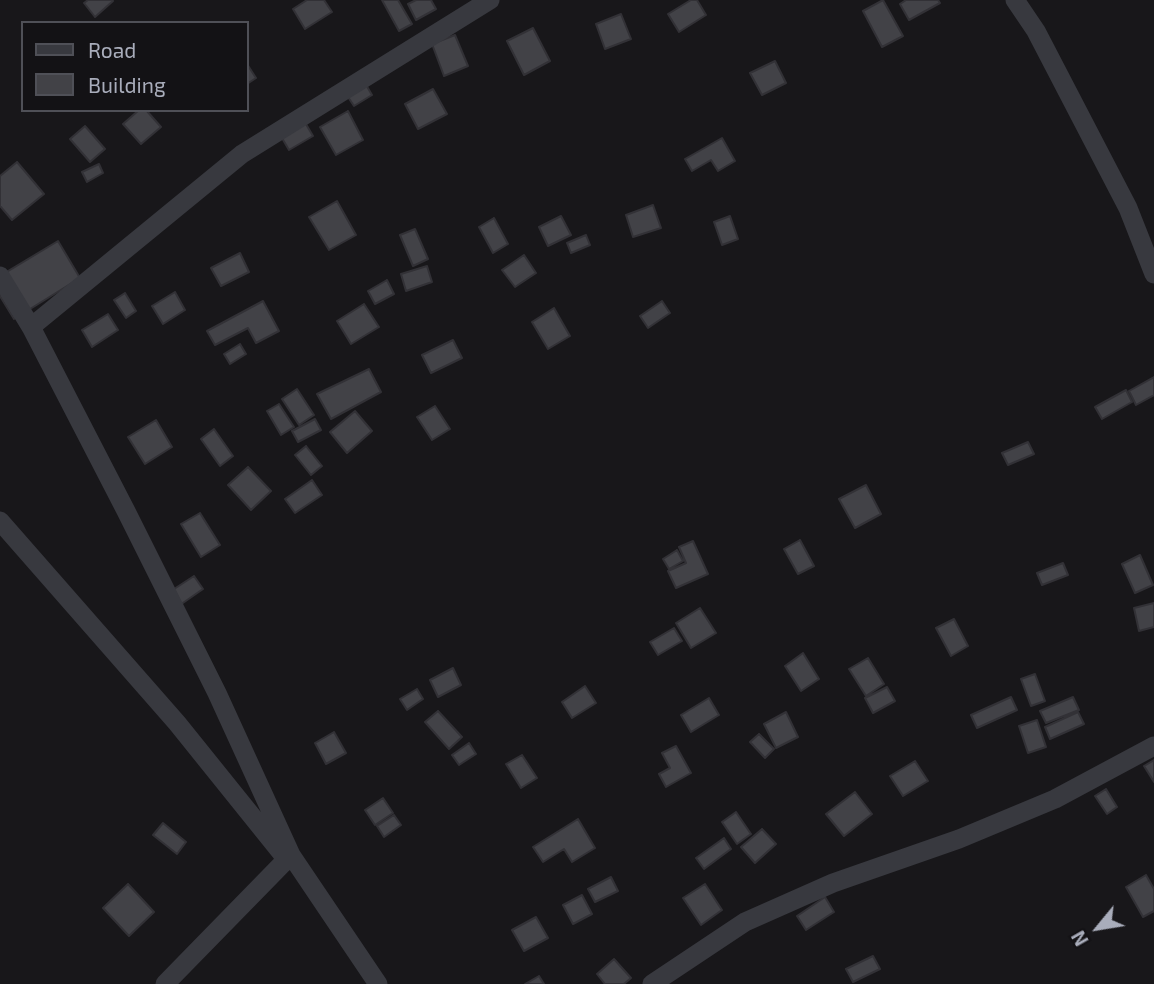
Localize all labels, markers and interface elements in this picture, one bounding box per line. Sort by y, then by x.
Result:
legend [21,21,248,112]
text: Road [88,37,136,62]
text: Building [88,72,166,97]
north arrow [1063,893,1133,963]
text: N [1066,927,1093,950]

